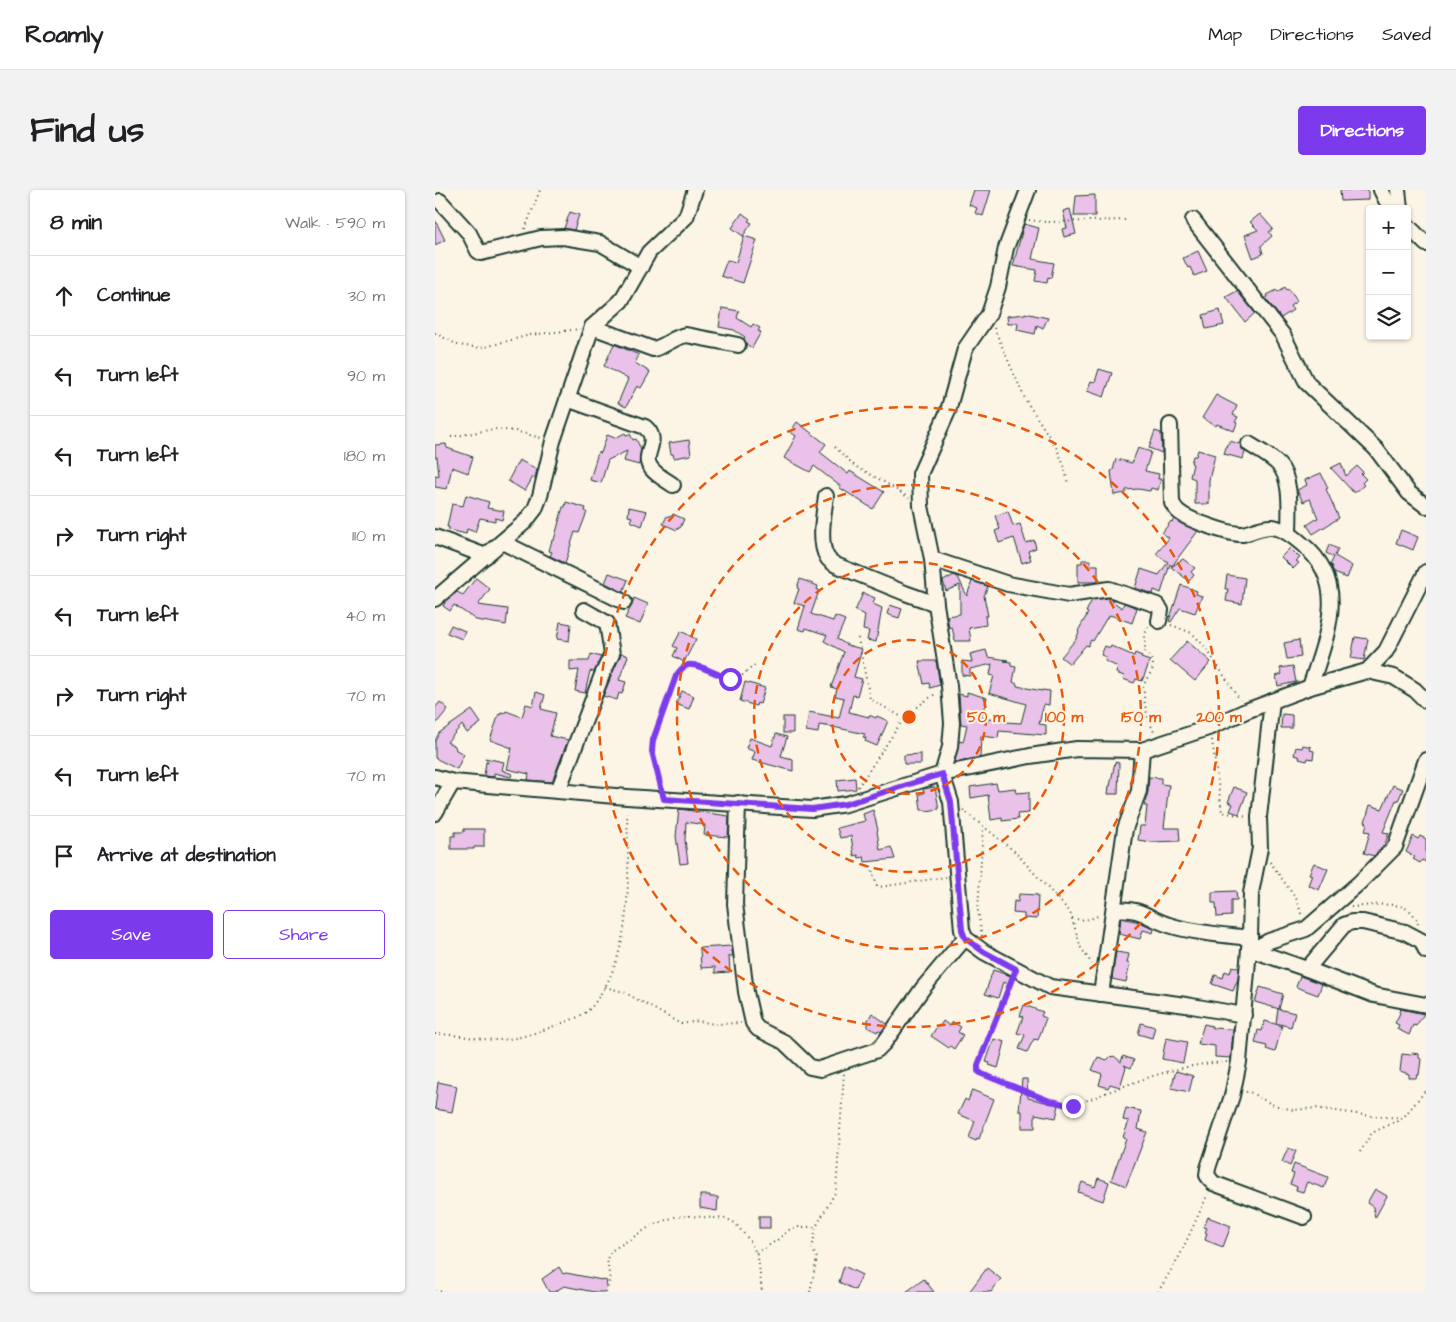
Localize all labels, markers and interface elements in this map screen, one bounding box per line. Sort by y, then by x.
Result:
text: Roamly [25,18,103,52]
text: Map [1208,22,1242,47]
text: Directions [1270,22,1354,47]
text: Saved [1382,22,1431,47]
text: Find us [30,106,144,155]
button: Directions [1298,106,1426,155]
map controls [1366,205,1411,340]
button: + [1366,205,1411,250]
text: 8 min [50,208,102,237]
text: Walk · 590 m [285,212,385,234]
button: − [1366,250,1411,295]
icon: ahead [50,282,78,310]
text: Continue [97,282,171,309]
text: 30 m [348,285,385,307]
button: layers [1366,295,1411,340]
icon: left [50,362,78,390]
text: Turn left [97,362,178,389]
text: 90 m [347,365,385,387]
icon: left [50,442,78,470]
text: Turn left [97,442,178,469]
text: 180 m [344,445,385,467]
icon: right [50,522,78,550]
text: Turn right [97,522,186,549]
text: 110 m [352,525,385,547]
icon: left [50,602,78,630]
text: Turn left [97,602,178,629]
text: 40 m [345,605,385,627]
route start [719,668,742,691]
icon: right [50,682,78,710]
text: Turn right [97,682,186,709]
text: 70 m [346,685,385,707]
text: 50 m [967,707,1005,728]
text: 100 m [1045,707,1084,728]
text: 150 m [1121,707,1161,728]
text: 200 m [1195,707,1242,728]
centre of rings [900,708,918,726]
icon: left [50,762,78,790]
text: Turn left [97,762,178,789]
text: 70 m [346,765,385,787]
icon: arrive [50,842,78,870]
text: Arrive at destination [97,842,276,869]
button: Save [50,910,213,959]
button: Share [223,910,385,959]
route end [1062,1095,1085,1118]

